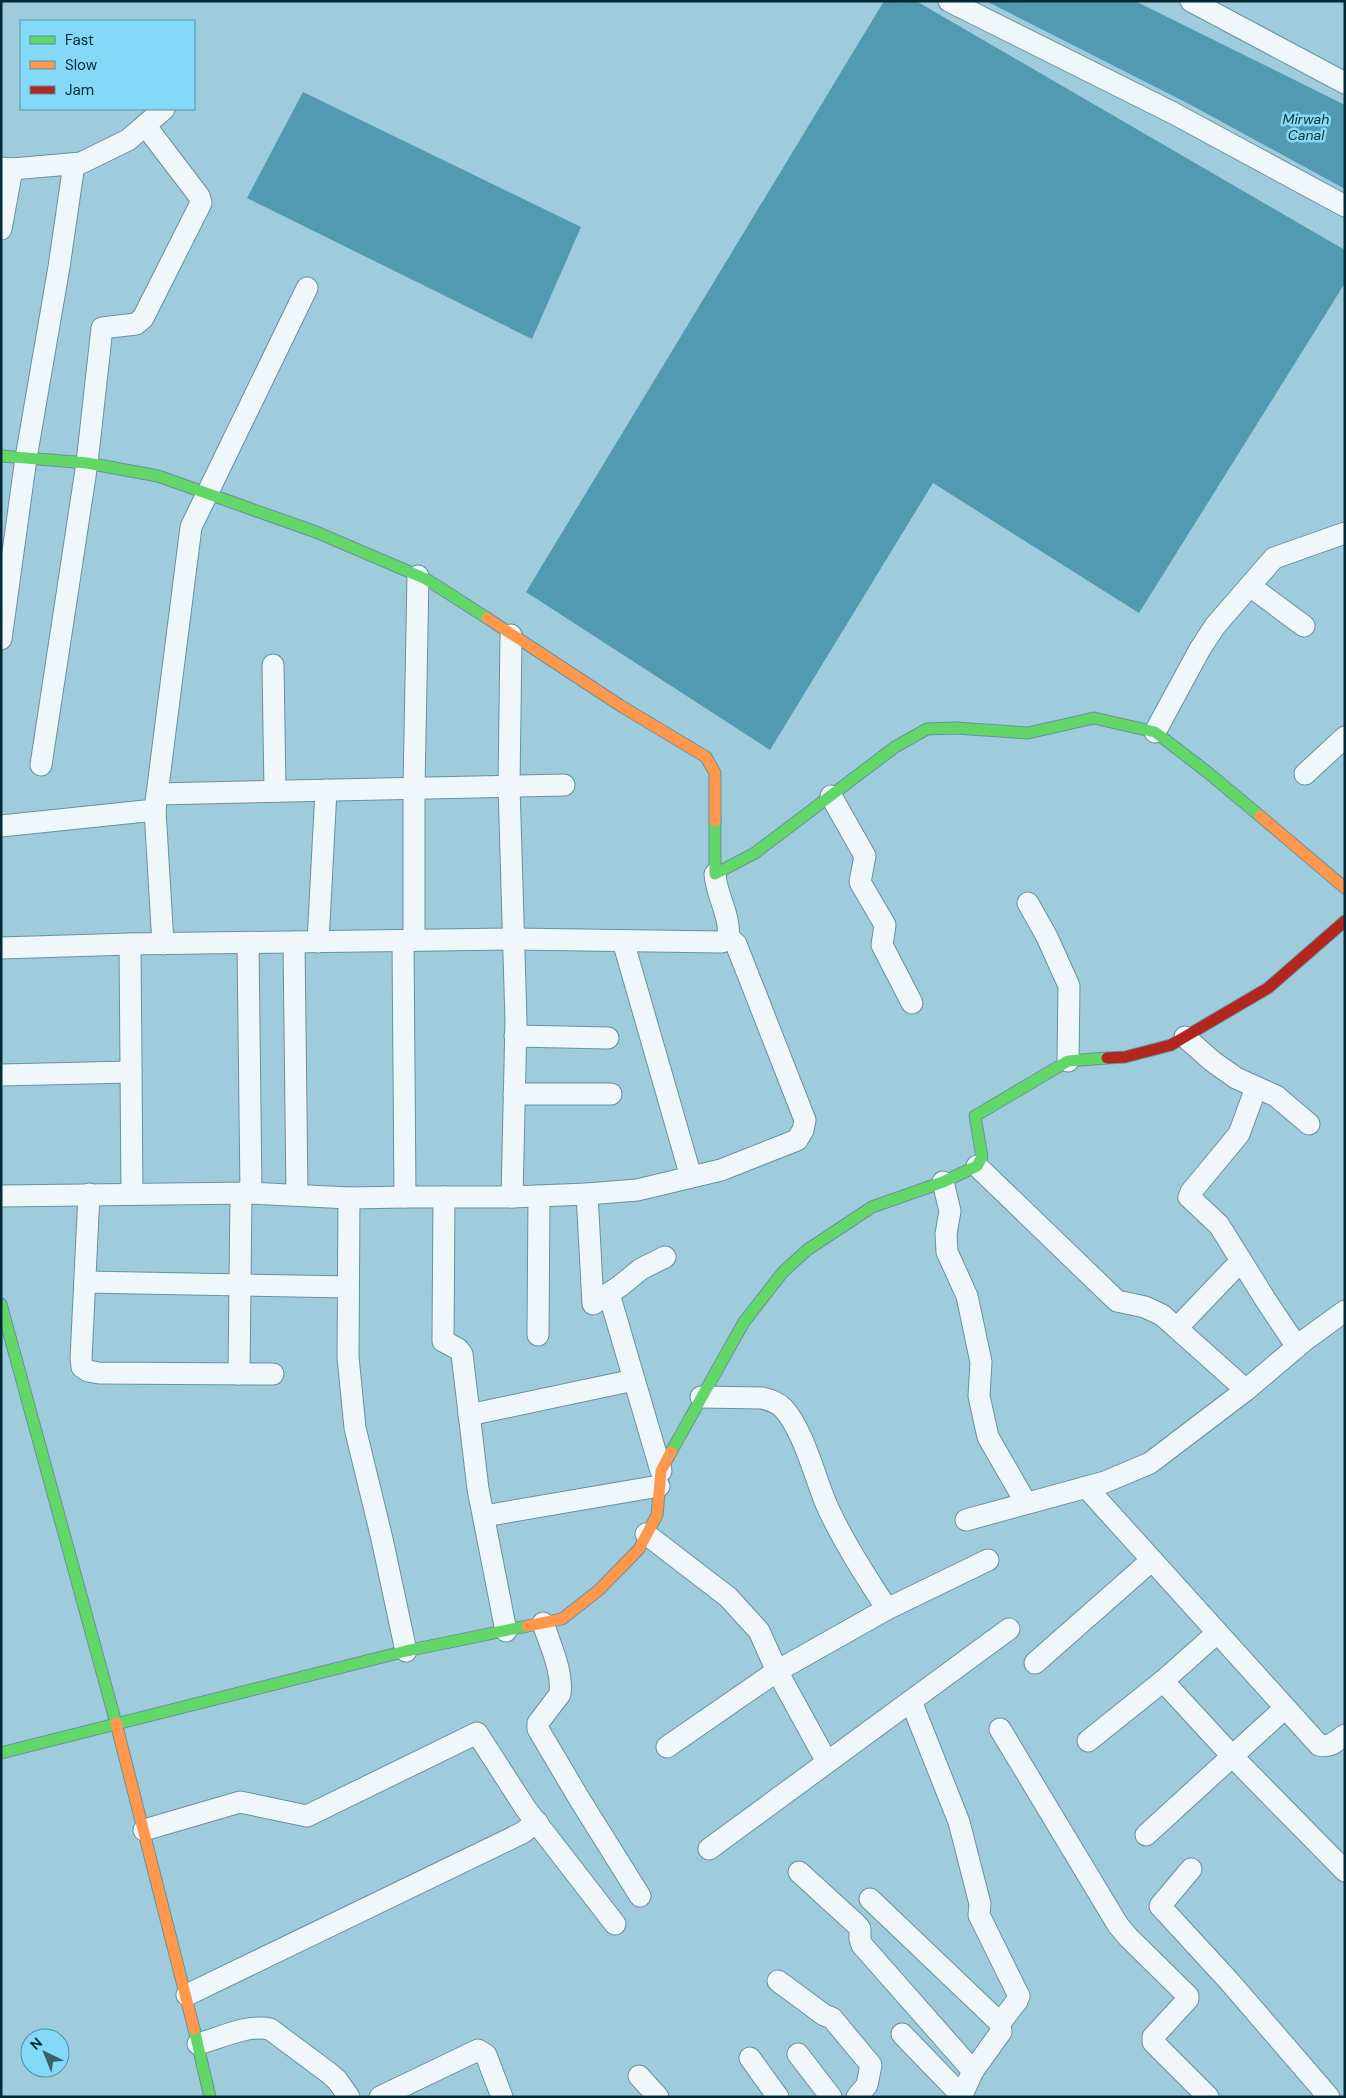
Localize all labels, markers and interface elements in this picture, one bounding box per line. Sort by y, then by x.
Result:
legend [20,20,195,110]
text: Fast [65,30,94,50]
text: Slow [65,55,98,75]
text: Jam [65,80,94,100]
water label: Mirwah Canal [1283,110,1329,144]
north arrow [20,2028,70,2078]
text: N [26,2033,46,2054]

